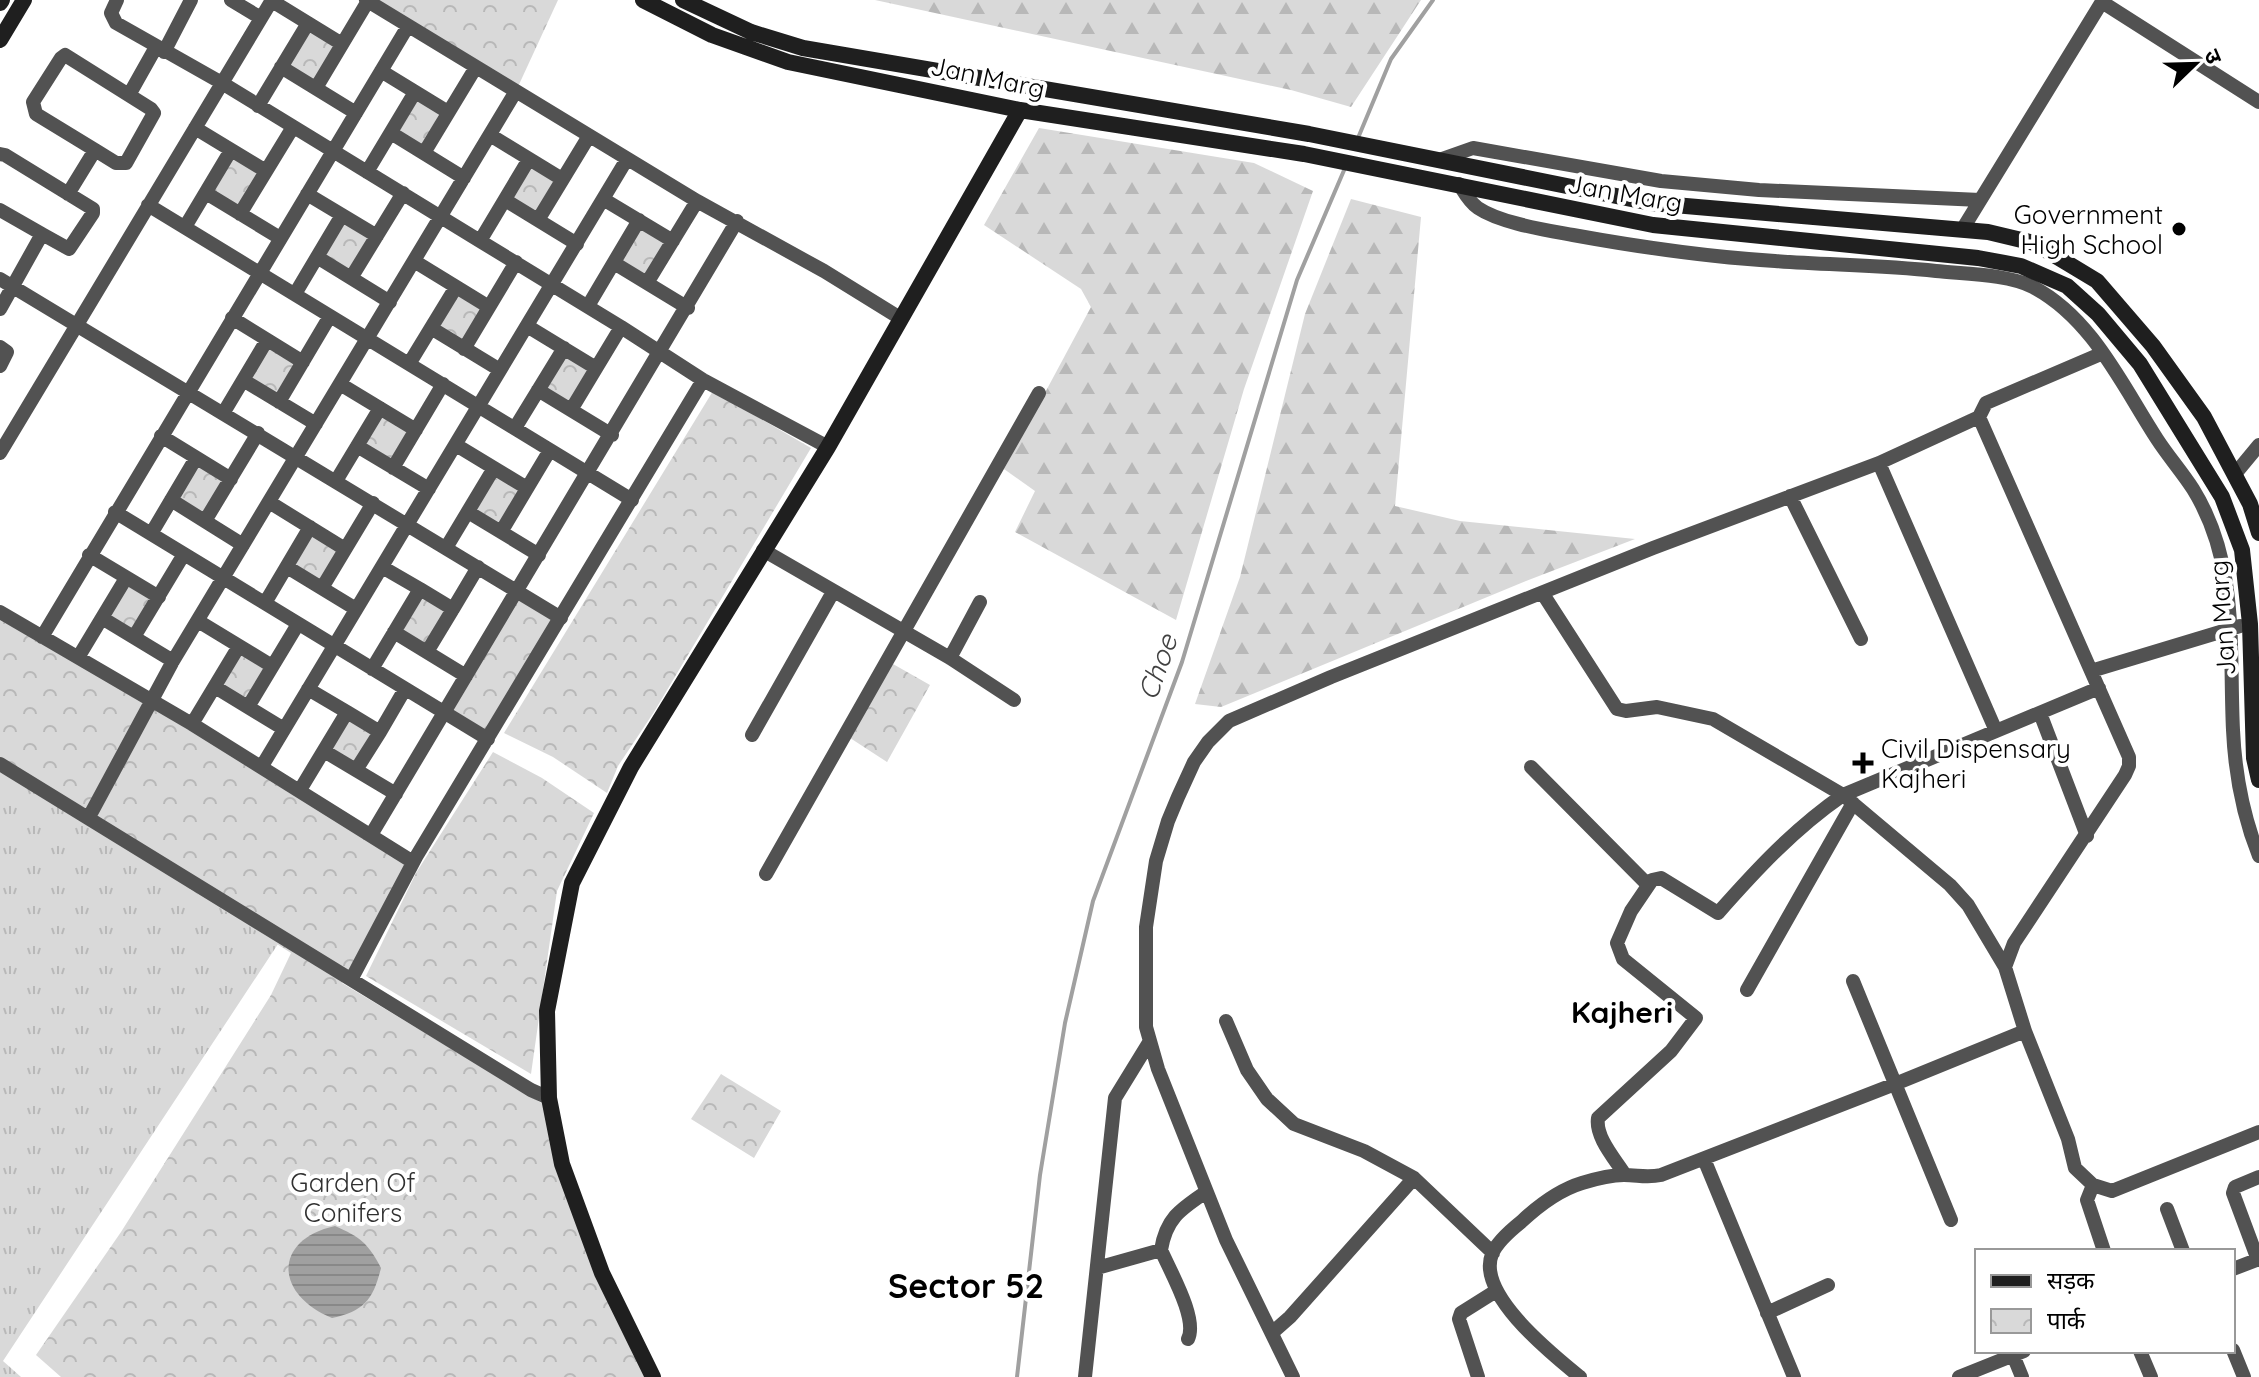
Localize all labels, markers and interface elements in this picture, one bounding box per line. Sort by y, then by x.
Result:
north arrow [2155,24,2235,104]
text: उ [2198,45,2229,69]
street label: Jan Marg [928,49,1048,105]
street label: Jan Marg [1565,167,1685,219]
place label: Government High School [2014,198,2163,261]
marker: Government High School [2170,220,2188,238]
street label: Jan Marg [2201,559,2243,677]
water label: Choe [1130,629,1185,704]
place label: Civil Dispensary Kajheri [1881,732,2071,795]
marker: Civil Dispensary Kajheri [1852,752,1874,774]
district label: Kajheri [1571,993,1673,1031]
park label: Garden Of Conifers [290,1166,416,1229]
legend [1975,1249,2235,1353]
district label: Sector 52 [888,1264,1044,1307]
text: सड़क [2047,1265,2095,1295]
text: पार्क [2047,1305,2086,1335]

